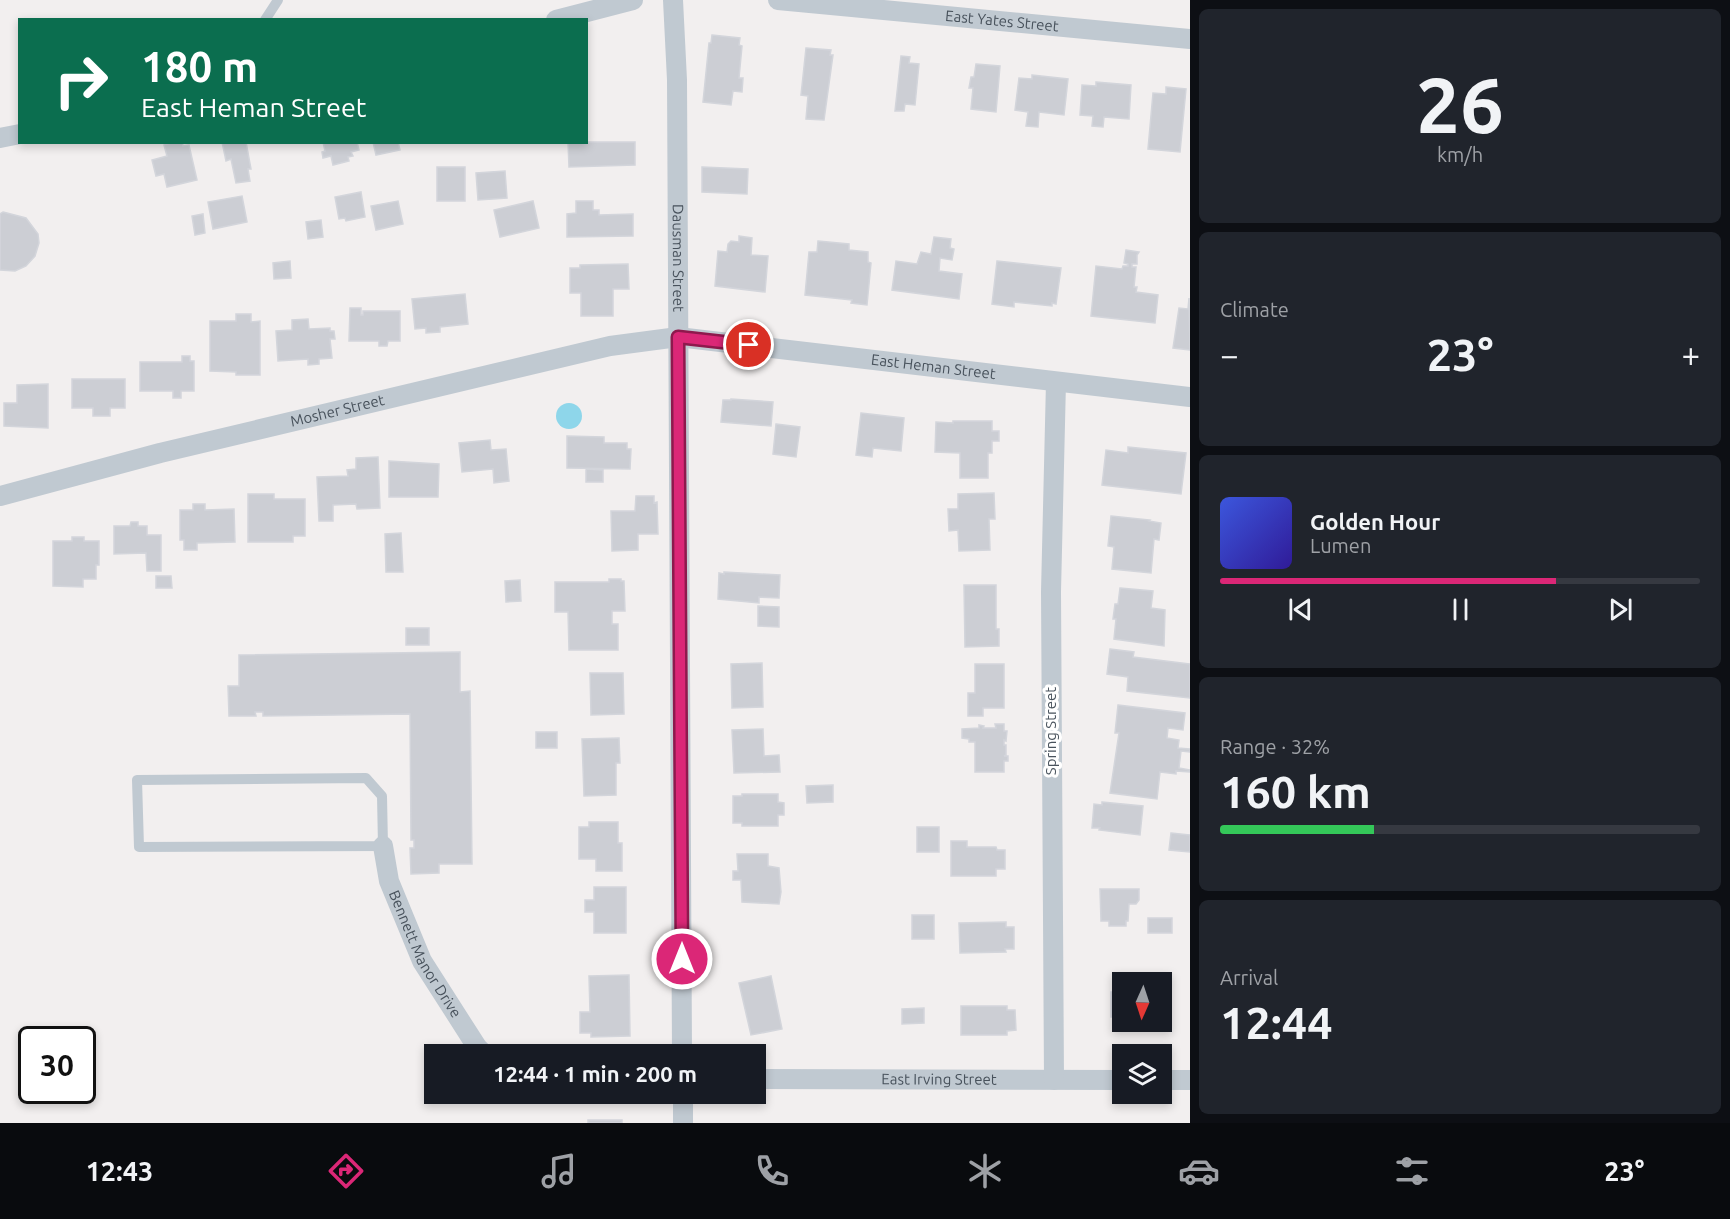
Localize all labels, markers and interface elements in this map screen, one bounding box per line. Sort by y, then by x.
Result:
street label: East Yates Street [945,7,1060,35]
icon: right [42,42,120,120]
text: 180 m [141,43,258,90]
text: 26 [1416,60,1504,148]
text: East Heman Street [141,92,366,122]
text: km/h [1437,143,1483,166]
street label: Dausman Street [670,204,687,312]
text: Climate [1220,298,1289,321]
pin [723,319,774,370]
icon: arrive [732,328,765,361]
text: 23° [1427,329,1493,380]
text: − [1220,336,1239,373]
text: + [1681,336,1700,373]
street label: East Heman Street [870,351,997,382]
street label: Mosher Street [288,391,386,430]
text: Golden Hour [1310,509,1440,534]
text: Lumen [1310,534,1371,557]
icon: previous [1284,593,1317,626]
icon: pause [1444,593,1477,626]
icon: next [1604,593,1637,626]
street label: Spring Street [1042,687,1059,775]
text: Range · 32% [1220,735,1330,758]
text: 160 km [1220,766,1371,817]
street label: Bennett Manor Drive [386,888,465,1021]
position arrow [650,927,714,991]
text: Arrival [1220,966,1278,989]
north arrow [1112,972,1172,1032]
map controls [1112,972,1172,1104]
text: 12:44 [1220,997,1333,1048]
speed limit sign: 30 [18,1026,96,1104]
button: layers [1112,1044,1172,1104]
text: 12:44 · 1 min · 200 m [493,1061,697,1086]
street label: East Irving Street [881,1070,997,1088]
icon: directions [325,1150,367,1192]
icon: music [538,1150,580,1192]
icon: phone [751,1150,793,1192]
icon: climate [964,1150,1006,1192]
icon: car [1178,1150,1220,1192]
icon: filters [1391,1150,1433,1192]
text: 12:43 [86,1156,153,1186]
text: 23° [1604,1156,1644,1186]

